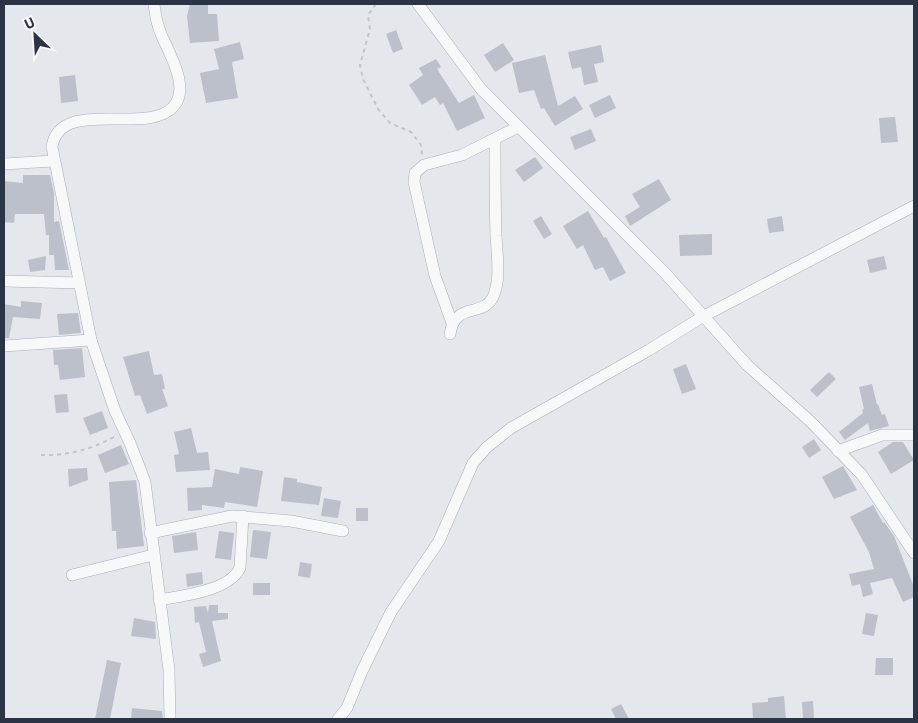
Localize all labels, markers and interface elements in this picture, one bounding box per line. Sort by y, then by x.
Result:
north arrow [10,10,60,60]
text: U [21,13,38,33]

